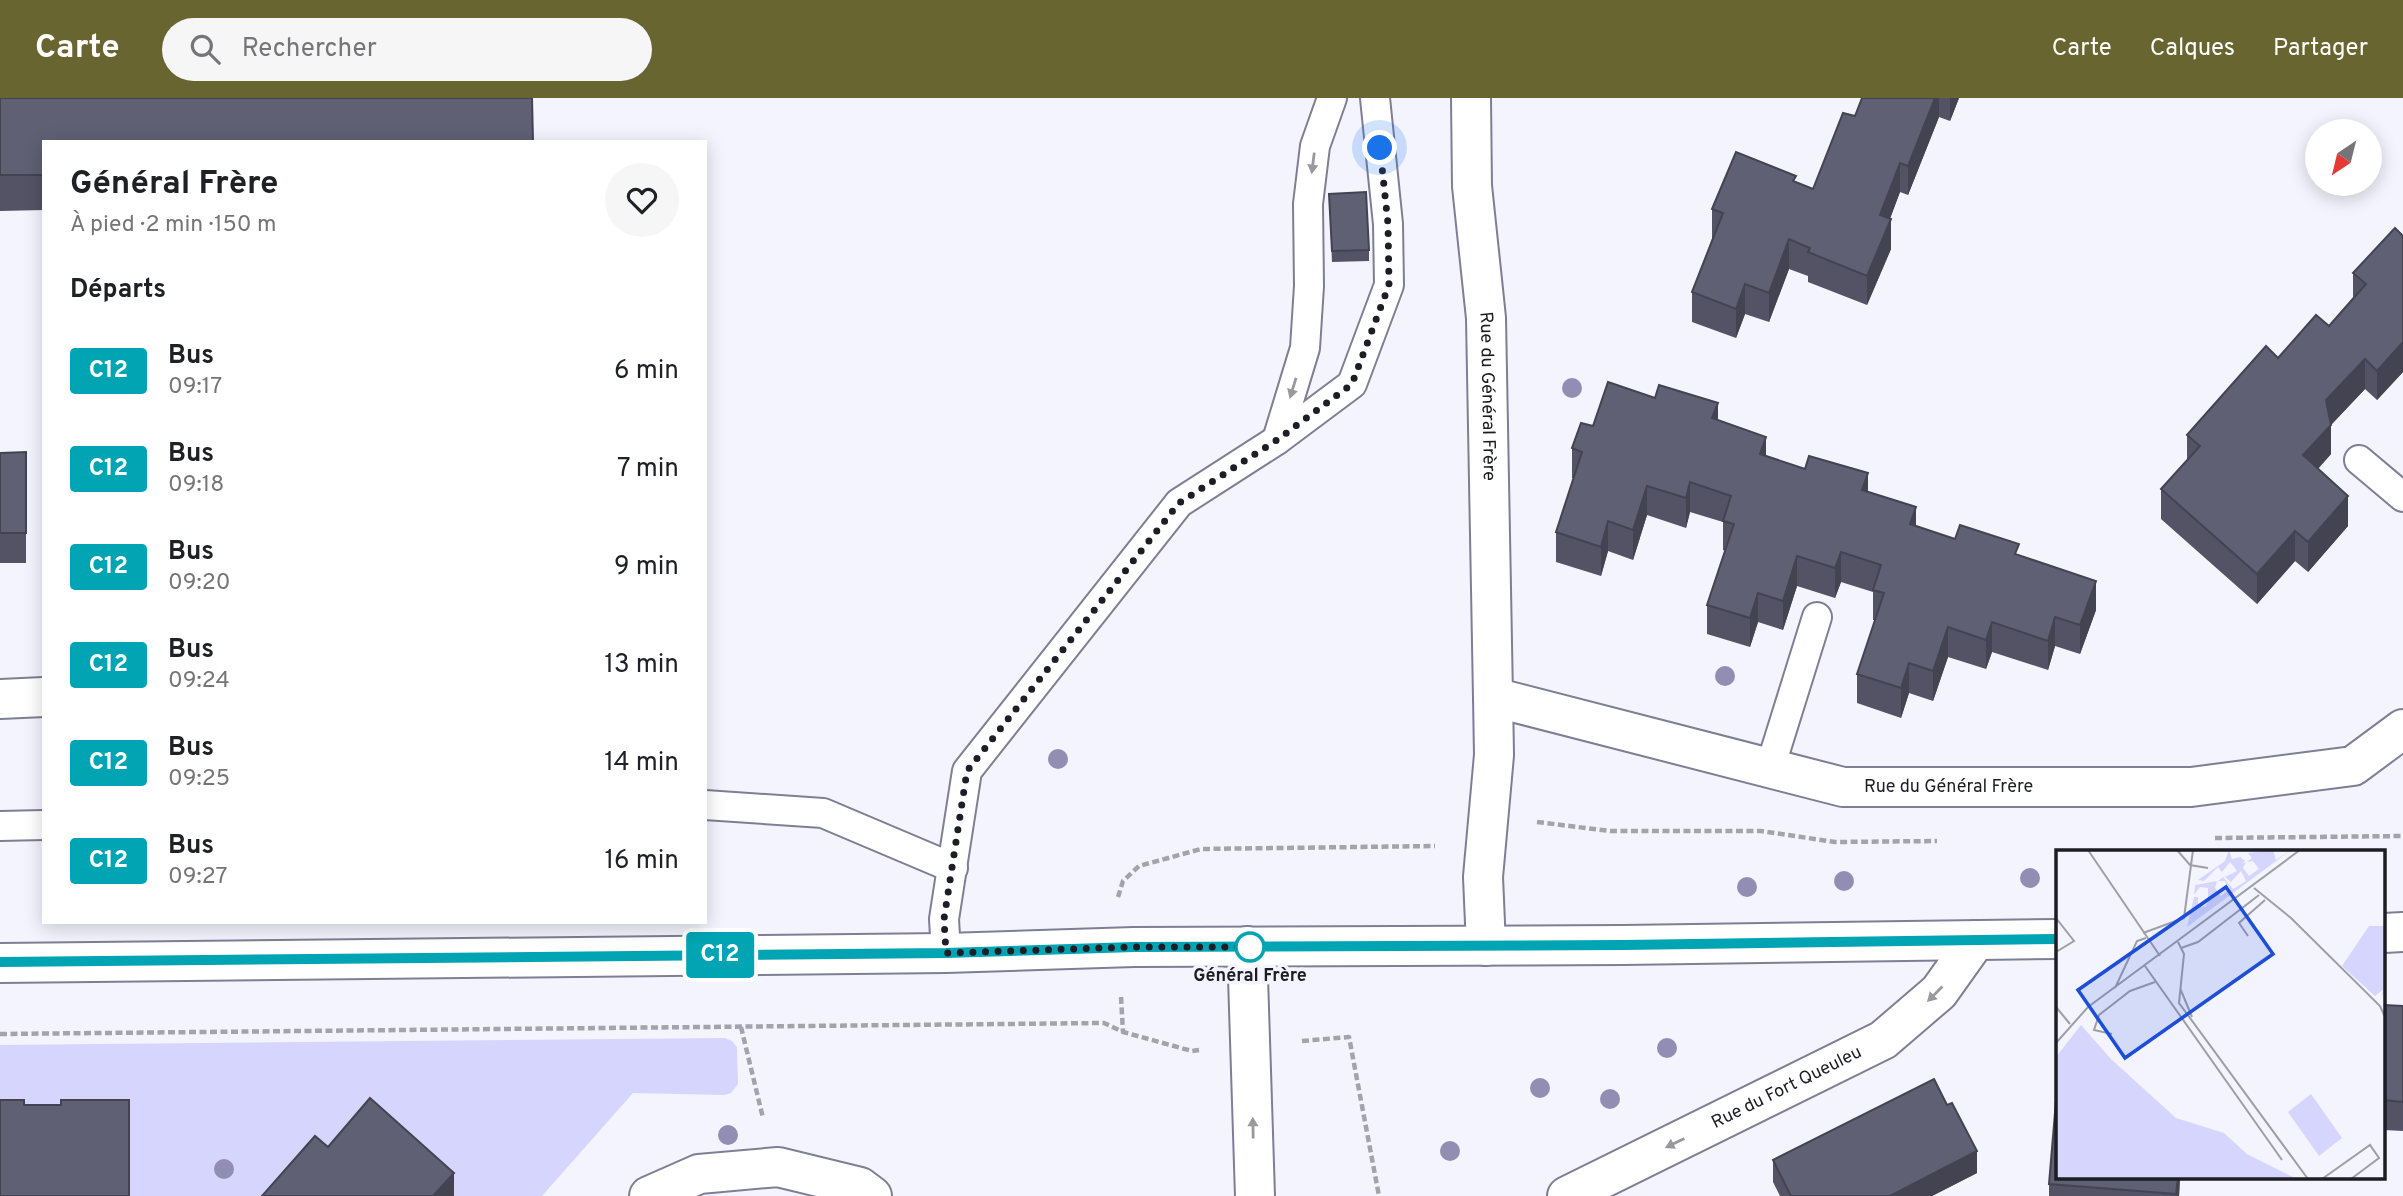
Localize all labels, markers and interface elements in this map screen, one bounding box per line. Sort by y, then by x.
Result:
search box [162,18,652,81]
text: Carte [35,28,120,70]
icon: search [186,30,224,68]
text: Rechercher [242,33,377,66]
text: Carte [2052,34,2112,64]
text: Calques [2150,34,2235,64]
text: Partager [2273,34,2368,64]
north arrow [2305,119,2382,196]
map controls [2305,119,2382,196]
your location [1362,130,1397,165]
one-way arrow [1307,152,1318,174]
button: heart [605,163,679,237]
text: Général Frère [70,164,278,206]
text: À pied · 2 min · 150 m [70,211,277,240]
text: Départs [70,274,166,307]
street label: Rue du Général Frère [1474,310,1501,481]
text: Bus [168,340,214,373]
text: 6 min [614,355,679,388]
text: C12 [89,356,128,386]
text: 09:17 [168,373,222,402]
one-way arrow [1287,378,1297,399]
text: Bus [168,438,214,471]
text: 7 min [617,453,679,486]
text: C12 [89,454,128,484]
text: 09:18 [168,471,224,500]
text: Bus [168,536,214,569]
text: 9 min [614,551,679,584]
text: C12 [89,552,128,582]
text: 09:20 [168,569,231,598]
text: Bus [168,634,214,667]
text: 13 min [604,649,679,682]
text: C12 [89,650,128,680]
text: 09:24 [168,667,230,696]
text: Bus [168,732,214,765]
text: 14 min [604,747,679,780]
text: C12 [89,748,128,778]
text: 09:25 [168,765,230,794]
street label: Rue du Général Frère [1864,776,2033,799]
text: Bus [168,830,214,863]
text: 16 min [604,845,679,878]
text: C12 [89,846,128,876]
inset map [2056,850,2386,1178]
text: 09:27 [168,863,228,892]
line badge: C12 [680,932,760,978]
marker: Général Frère [1235,932,1265,962]
text: C12 [700,940,740,970]
place label: Général Frère [1193,965,1307,988]
one-way arrow [1927,986,1944,1002]
street label: Rue du Fort Queuleu [1708,1041,1866,1134]
one-way arrow [1247,1117,1259,1139]
one-way arrow [1665,1137,1685,1148]

